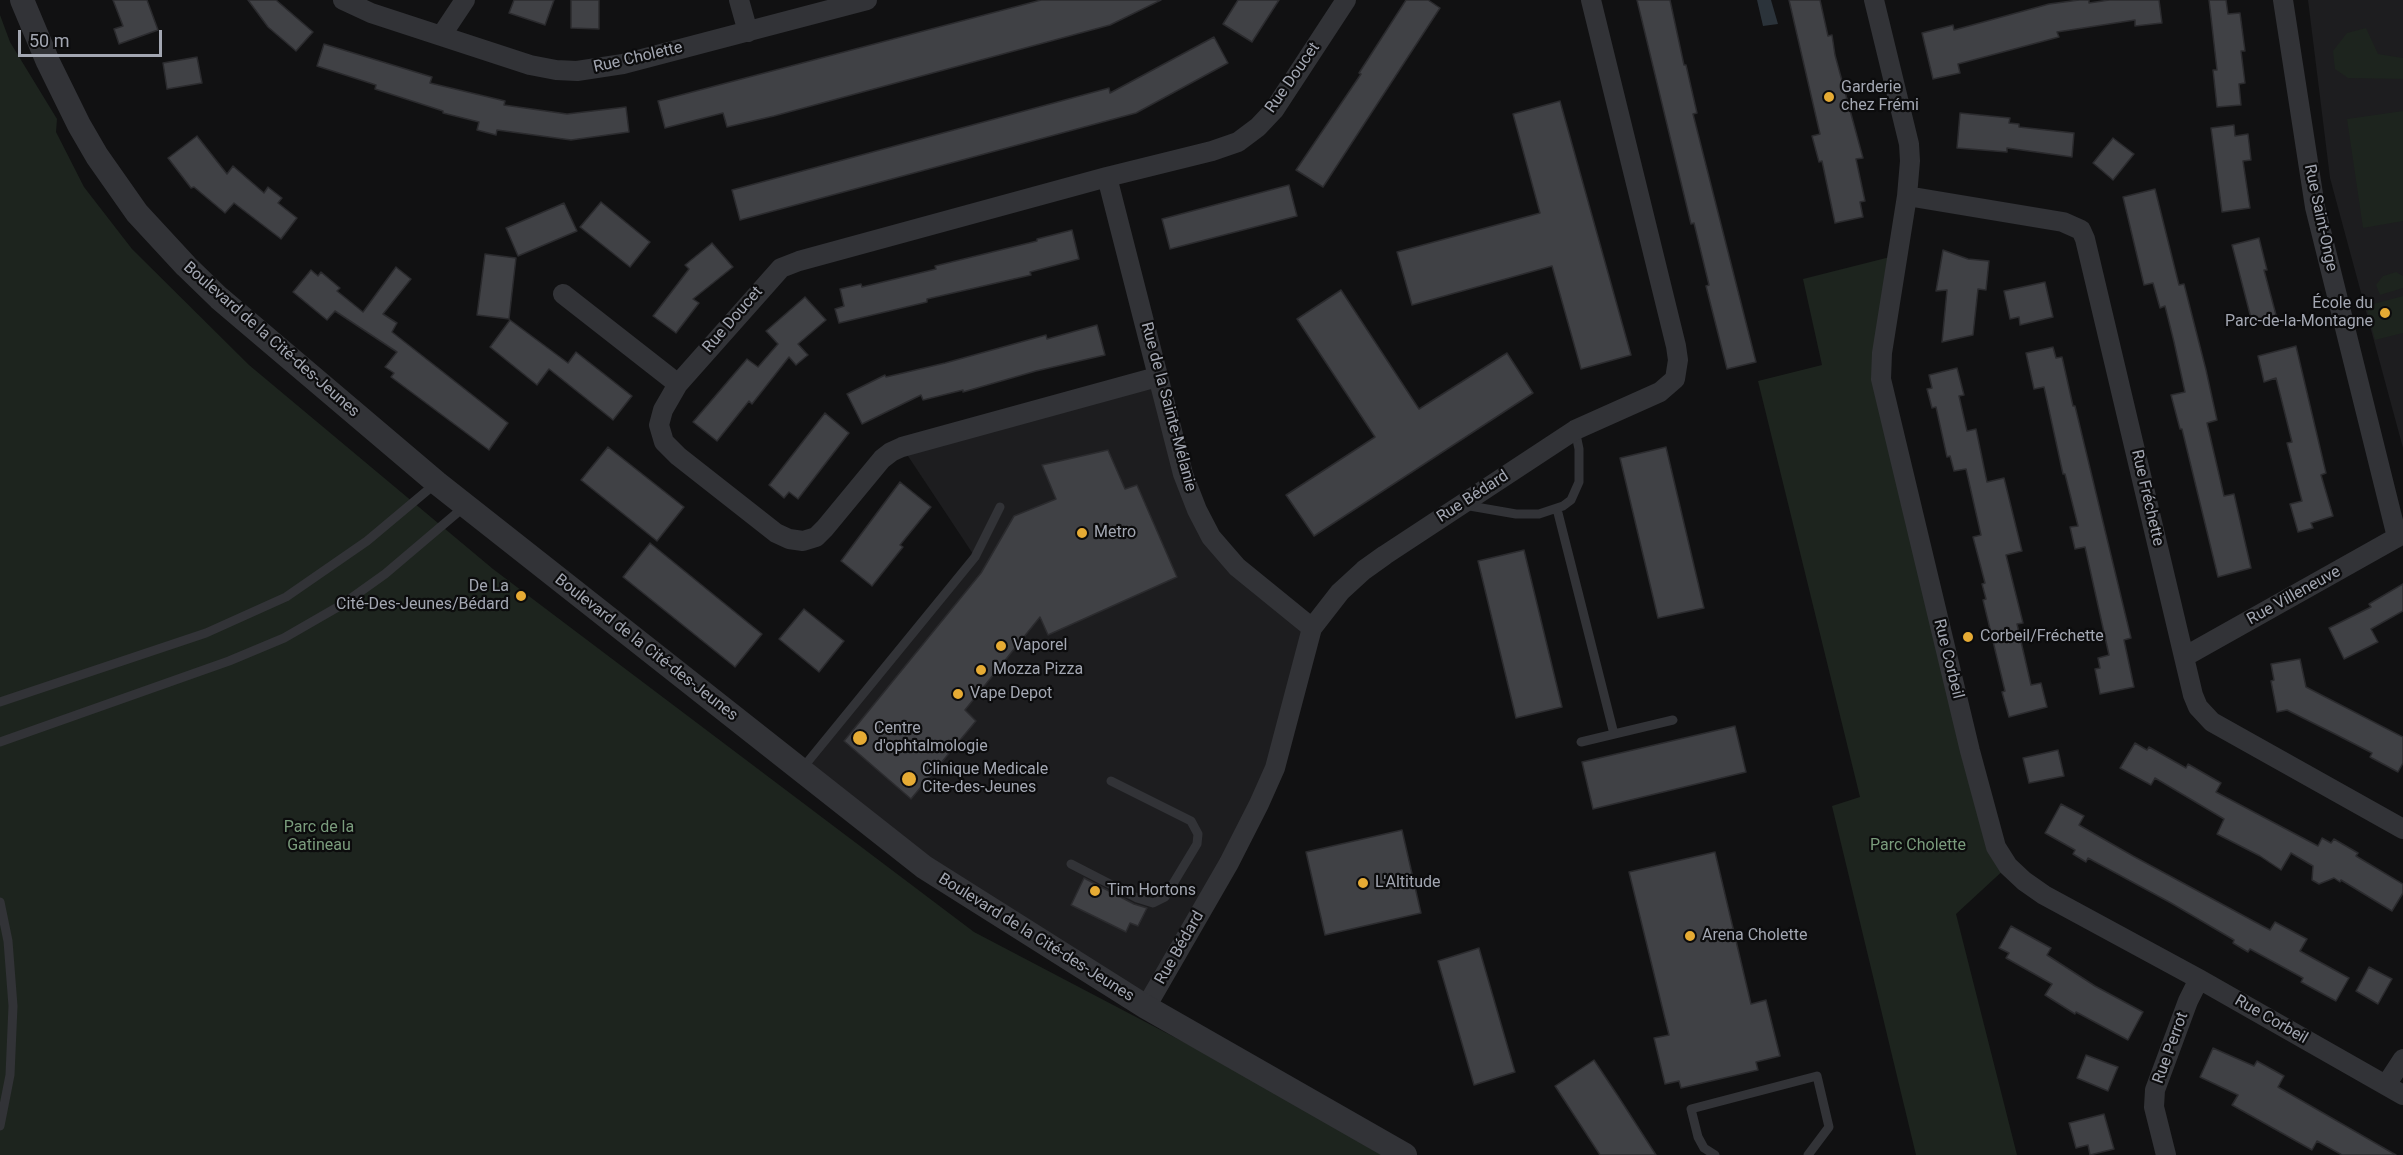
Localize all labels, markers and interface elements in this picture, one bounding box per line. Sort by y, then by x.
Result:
scale bar [21,18,165,56]
text: 50 m [29,30,69,51]
street label: Rue Cholette [592,38,684,78]
street label: Rue Doucet [1262,39,1324,117]
place label: Garderie chez Frémi [1841,78,1919,116]
marker: Garderie chez Frémi [1822,90,1836,104]
street label: Rue Saint-Onge [2299,163,2341,273]
street label: Boulevard de la Cité-des-Jeunes [179,258,363,422]
street label: Rue Doucet [699,283,767,357]
place label: École du Parc-de-la-Montagne [2225,294,2373,332]
marker: École du Parc-de-la-Montagne [2378,306,2392,320]
street label: Rue de la Sainte-Mélanie [1136,320,1200,494]
street label: Rue Fréchette [2127,448,2167,548]
street label: Rue Bédard [1434,467,1512,527]
place label: Metro [1094,523,1136,543]
marker: Metro [1075,526,1089,540]
street label: Rue Villeneuve [2244,562,2344,630]
street label: Boulevard de la Cité-des-Jeunes [551,571,741,725]
place label: De La Cité-Des-Jeunes/Bédard [336,577,509,615]
marker: De La Cité-Des-Jeunes/Bédard [514,589,528,603]
street label: Rue Corbeil [1929,617,1967,701]
place label: Corbeil/Fréchette [1980,627,2104,647]
marker: Corbeil/Fréchette [1961,630,1975,644]
place label: Vaporel [1013,636,1067,656]
marker: Vaporel [994,639,1008,653]
place label: Mozza Pizza [993,660,1083,680]
marker: Mozza Pizza [974,663,988,677]
place label: Vape Depot [970,684,1052,704]
marker: Vape Depot [951,687,965,701]
place label: Centre d'ophtalmologie [874,719,988,757]
marker: Centre d'ophtalmologie [851,729,869,747]
place label: Clinique Medicale Cite-des-Jeunes [922,760,1048,798]
marker: Clinique Medicale Cite-des-Jeunes [900,770,918,788]
park label: Parc de la Gatineau [284,818,354,856]
park label: Parc Cholette [1870,836,1966,856]
street label: Boulevard de la Cité-des-Jeunes [935,870,1137,1006]
place label: L'Altitude [1375,873,1440,893]
marker: L'Altitude [1356,876,1370,890]
place label: Tim Hortons [1107,881,1196,901]
marker: Tim Hortons [1088,884,1102,898]
street label: Rue Bédard [1151,908,1209,988]
place label: Arena Cholette [1702,926,1807,946]
marker: Arena Cholette [1683,929,1697,943]
street label: Rue Corbeil [2231,991,2311,1049]
street label: Rue Perrot [2149,1010,2193,1086]

